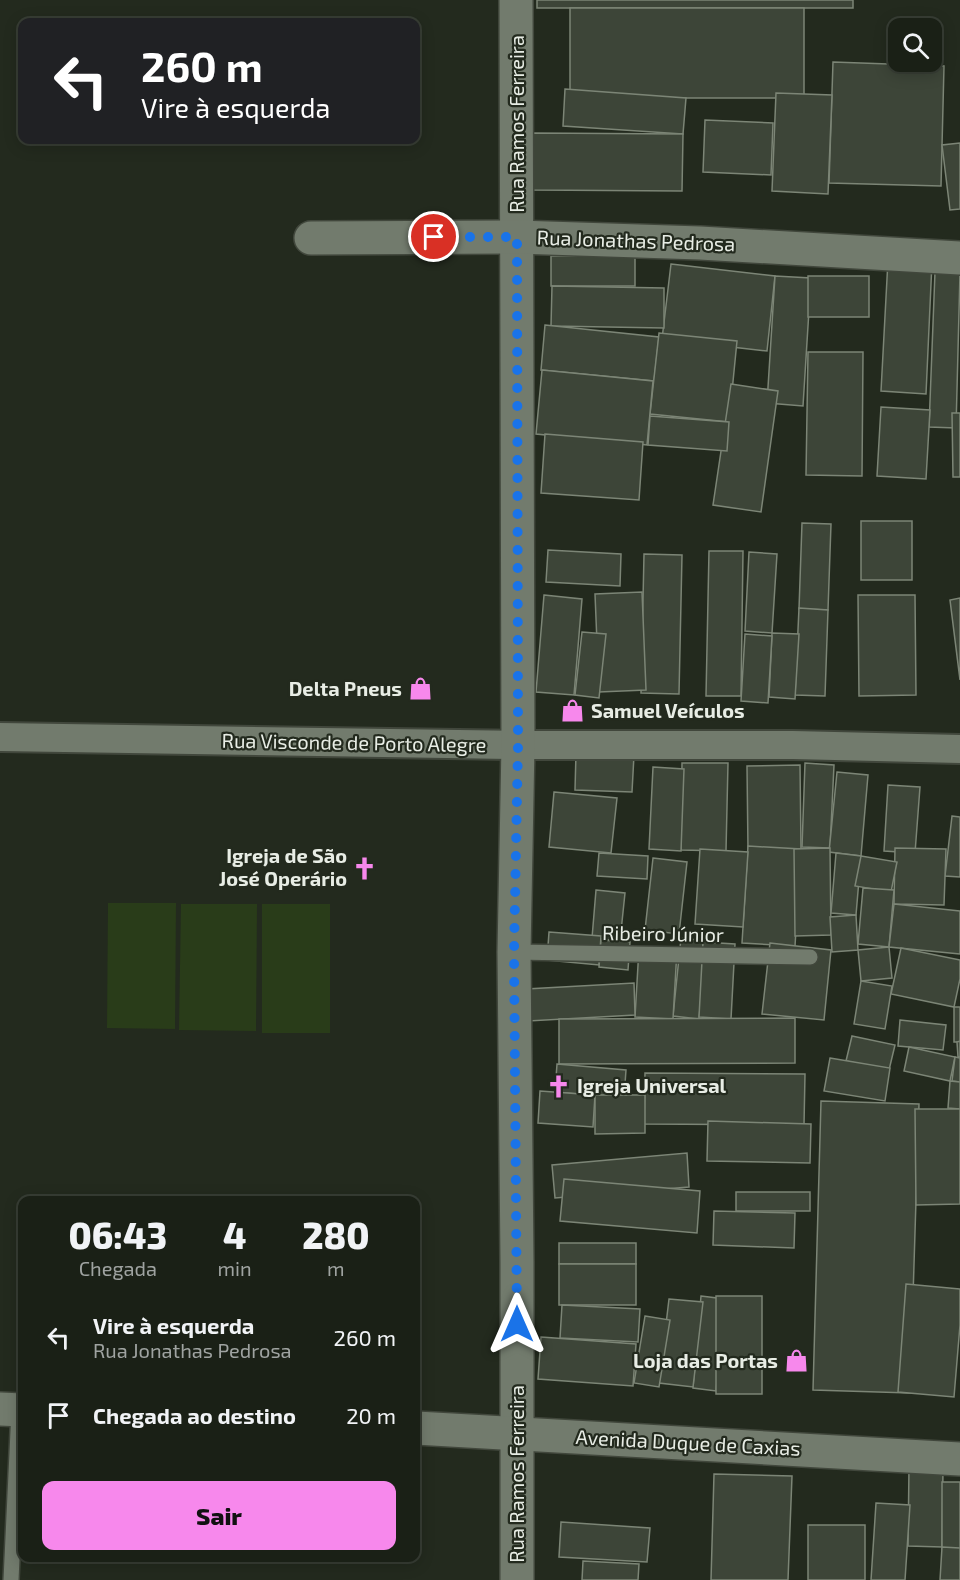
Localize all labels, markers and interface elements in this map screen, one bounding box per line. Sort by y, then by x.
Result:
map controls [888,18,942,72]
button: search [888,18,942,72]
street label: Rua Ramos Ferreira [504,35,528,213]
text: 260 m [141,40,263,90]
icon: left [42,42,120,120]
text: Vire à esquerda [141,91,330,123]
pin [408,211,459,262]
icon: arrive [417,220,450,253]
street label: Rua Jonathas Pedrosa [536,225,736,255]
place label: Delta Pneus [289,676,402,700]
shop icon: Delta Pneus [407,676,433,702]
shop icon: Samuel Veículos [560,698,586,724]
place label: Samuel Veículos [591,698,745,722]
street label: Rua Visconde de Porto Alegre [221,728,487,756]
place label: Igreja de São José Operário [219,843,347,890]
church icon: Igreja de São José Operário [352,855,378,881]
street label: Ribeiro Júnior [602,920,724,946]
church icon: Igreja Universal [546,1073,572,1099]
place label: Igreja Universal [577,1073,727,1097]
text: 06:43 [69,1213,167,1256]
text: 4 [223,1213,246,1256]
text: 280 [302,1213,369,1256]
text: Chegada [79,1256,157,1280]
text: min [218,1256,252,1280]
text: m [327,1256,345,1280]
position arrow [485,1292,549,1356]
text: Vire à esquerda [93,1312,254,1338]
icon: left [42,1321,75,1354]
text: 260 m [334,1324,396,1350]
text: Rua Jonathas Pedrosa [93,1338,292,1362]
place label: Loja das Portas [633,1348,778,1372]
shop icon: Loja das Portas [783,1348,809,1374]
street label: Rua Ramos Ferreira [504,1385,528,1563]
icon: arrive [42,1399,75,1432]
text: Chegada ao destino [93,1402,296,1428]
text: 20 m [346,1402,396,1428]
street label: Avenida Duque de Caxias [575,1424,801,1460]
button: Sair [42,1481,396,1550]

